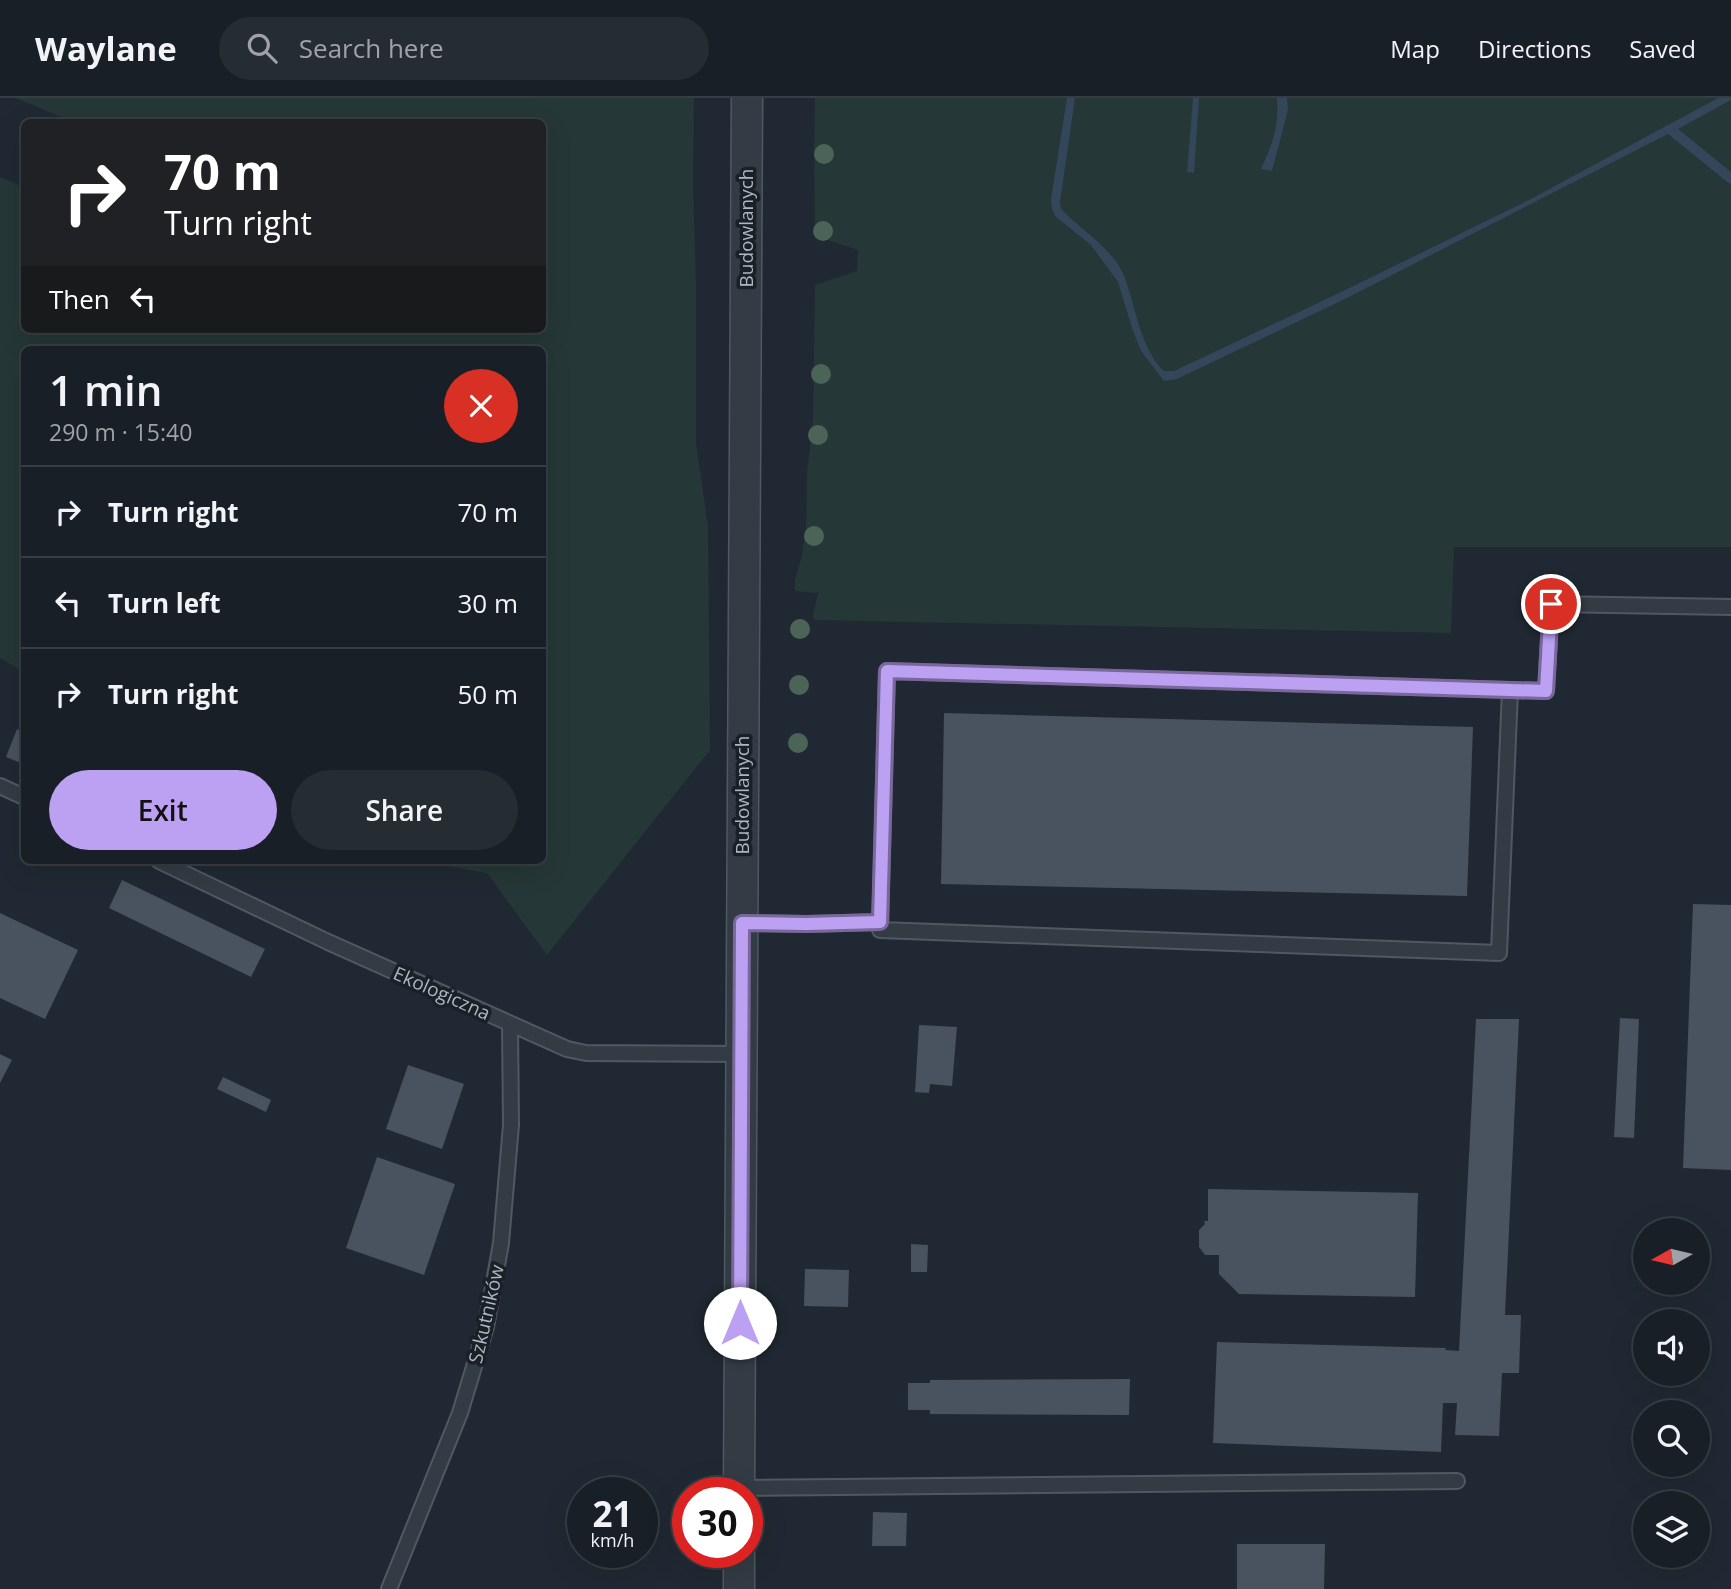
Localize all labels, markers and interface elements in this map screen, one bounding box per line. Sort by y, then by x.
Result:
search box [219,17,709,80]
text: Waylane [35,26,177,71]
icon: search [243,29,281,67]
text: Search here [299,30,444,66]
text: Map [1390,32,1440,65]
text: Directions [1478,32,1591,65]
text: Saved [1629,32,1696,65]
text: 70 m [164,138,281,204]
icon: right [49,147,140,238]
street label: Budowlanych [733,169,759,287]
text: Turn right [164,201,312,244]
icon: left [124,280,162,318]
text: Then [49,281,110,317]
text: 1 min [49,361,162,418]
button: close [444,369,518,443]
text: 290 m · 15:40 [49,416,192,448]
icon: right [49,493,87,531]
text: Turn right [108,494,239,530]
text: 70 m [457,494,518,530]
pin [1521,574,1581,634]
icon: left [49,584,87,622]
text: Turn left [108,585,220,621]
text: 30 m [457,585,518,621]
icon: arrive [1532,585,1570,623]
icon: right [49,675,87,713]
text: Turn right [108,676,239,712]
text: 50 m [457,676,518,712]
street label: Budowlanych [729,736,755,854]
button: Exit [49,770,277,850]
button: Share [291,770,518,850]
street label: Ekologiczna [389,960,495,1026]
north arrow [1633,1218,1710,1295]
map controls [1633,1218,1710,1568]
street label: Szkutników [462,1262,510,1366]
position arrow [703,1286,777,1360]
button: sound [1633,1309,1710,1386]
button: search [1633,1400,1710,1477]
speed limit sign: 30 [672,1477,763,1568]
text: 21 [592,1490,633,1537]
button: layers [1633,1491,1710,1568]
text: km/h [591,1528,634,1552]

